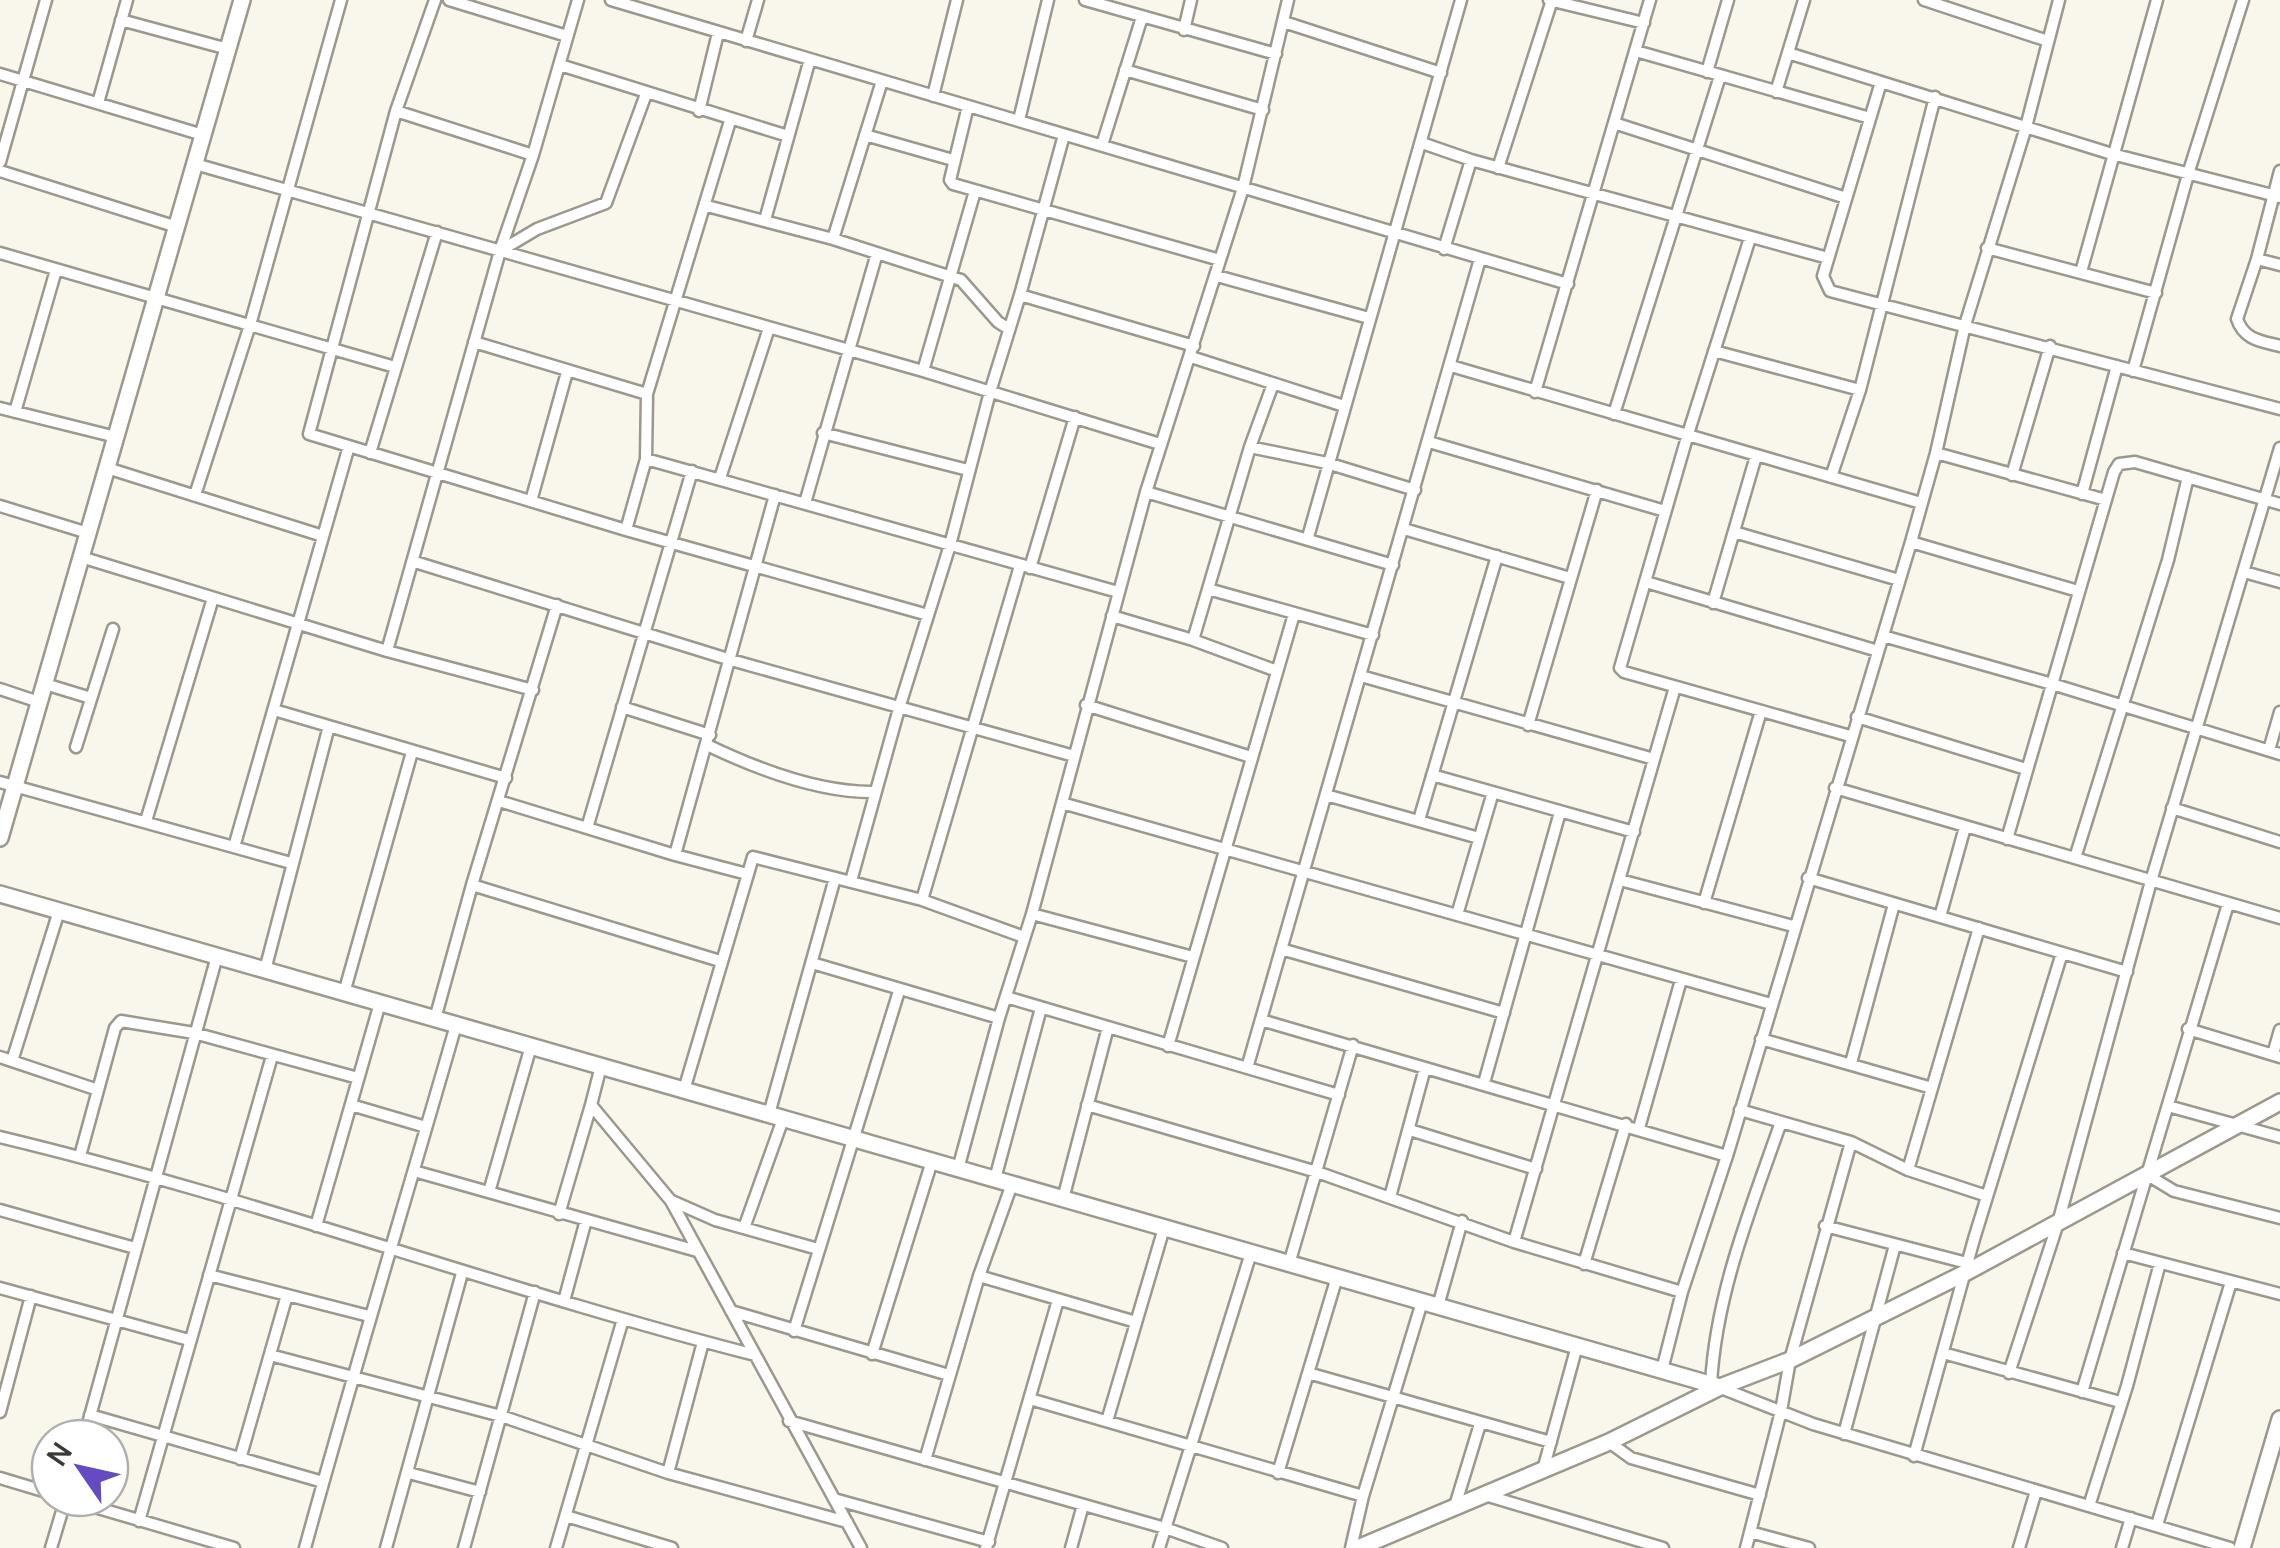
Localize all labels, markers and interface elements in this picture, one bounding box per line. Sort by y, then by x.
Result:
north arrow [30,1418,130,1518]
text: N [37,1435,80,1472]

